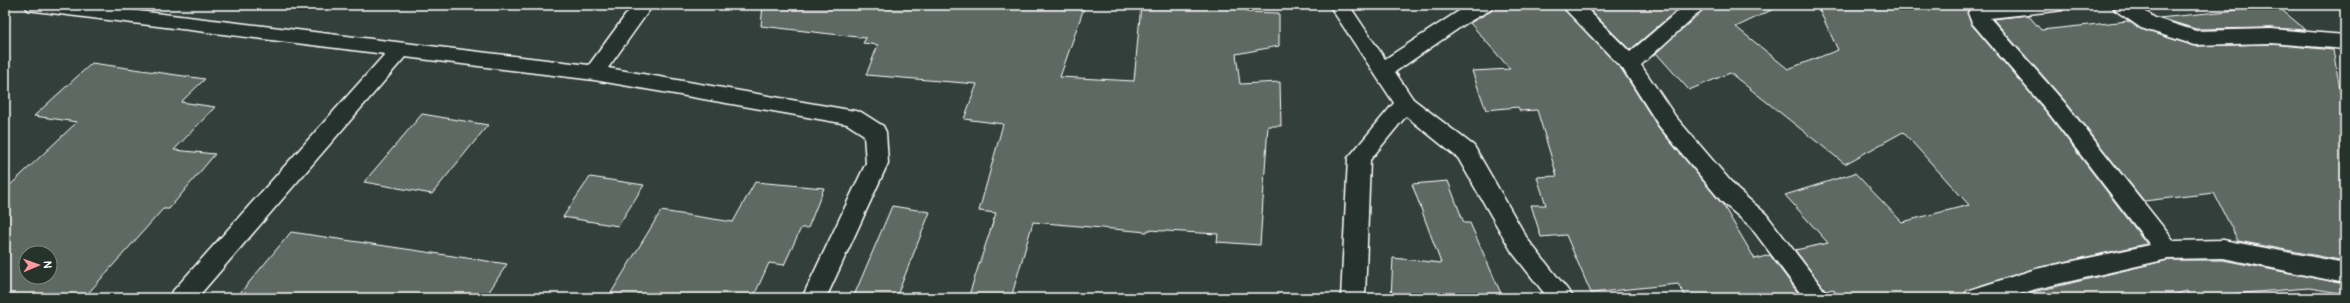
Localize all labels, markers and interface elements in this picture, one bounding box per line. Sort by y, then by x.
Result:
north arrow [18,245,58,285]
text: N [41,261,54,269]

